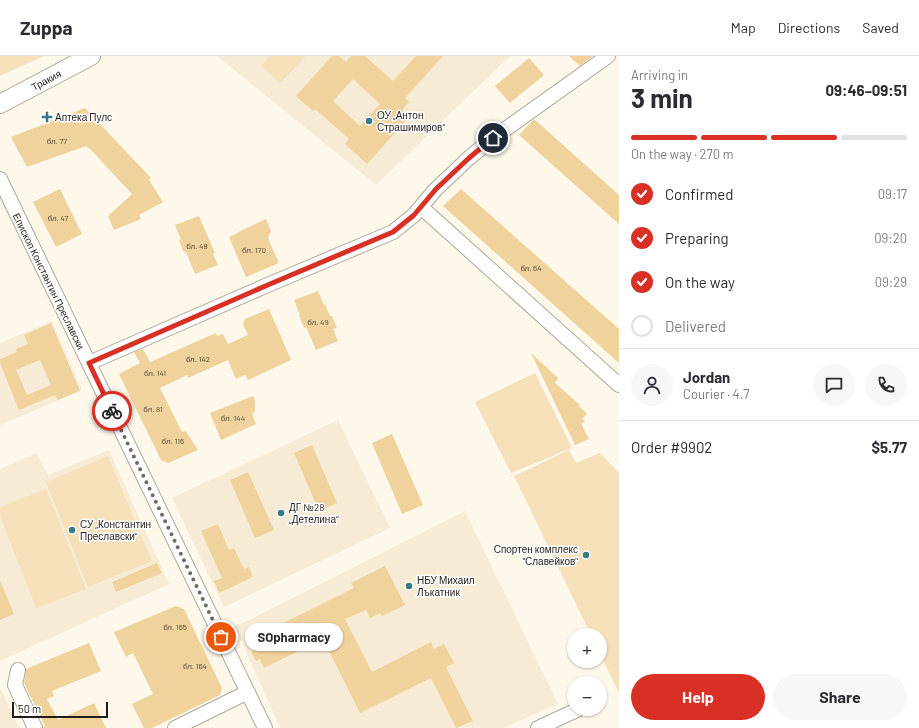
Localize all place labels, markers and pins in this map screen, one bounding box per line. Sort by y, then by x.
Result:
place label: ОУ „Антон Страшимиров“ [377,109,445,133]
place label: Аптека Пулс [55,111,112,123]
marker: Аптека Пулс [42,112,52,122]
marker: ОУ „Антон Страшимиров“ [364,116,374,126]
pin [476,121,510,155]
place label: ДГ №28 „Детелина“ [289,501,339,525]
marker: ДГ №28 „Детелина“ [276,508,286,518]
place label: СУ „Константин Преславски“ [80,518,151,542]
marker: СУ „Константин Преславски“ [67,525,77,535]
place label: Спортен комплекс "Славейков" [494,543,578,567]
marker: Спортен комплекс "Славейков" [581,550,591,560]
place label: НБУ Михаил Лъкатник [417,574,475,598]
marker: НБУ Михаил Лъкатник [404,581,414,591]
pin [204,620,238,654]
callout: SOpharmacy [245,623,343,651]

